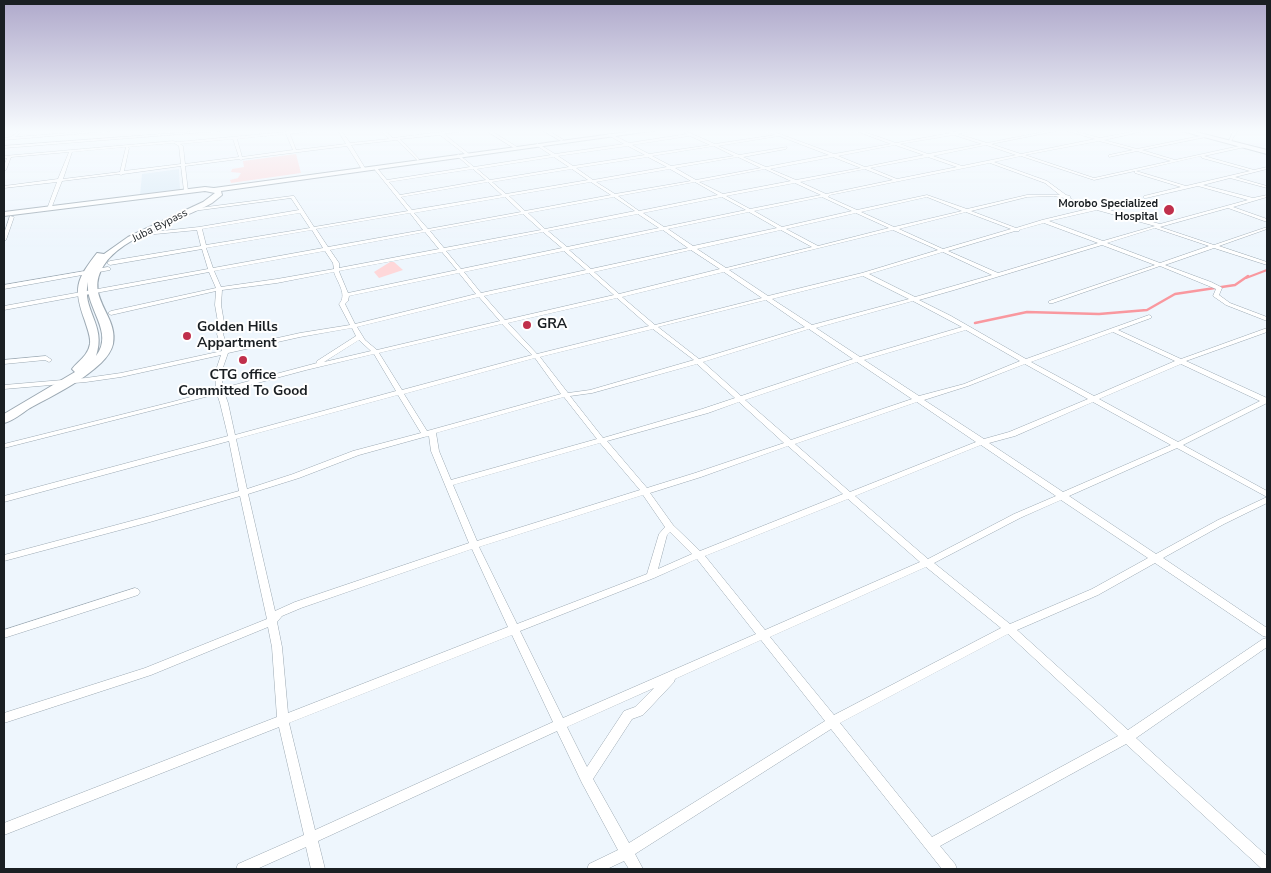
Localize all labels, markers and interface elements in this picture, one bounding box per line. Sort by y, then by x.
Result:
place label: Morobo Specialized Hospital [1058,197,1158,223]
marker: Morobo Specialized Hospital [1162,203,1176,217]
street label: Juba Bypass [130,206,190,246]
place label: GRA [537,317,567,333]
marker: GRA [521,319,533,331]
place label: Golden Hills Appartment [197,320,278,352]
marker: Golden Hills Appartment [181,330,193,342]
marker: CTG office Committed To Good [237,354,249,366]
place label: CTG office Committed To Good [178,368,308,401]

